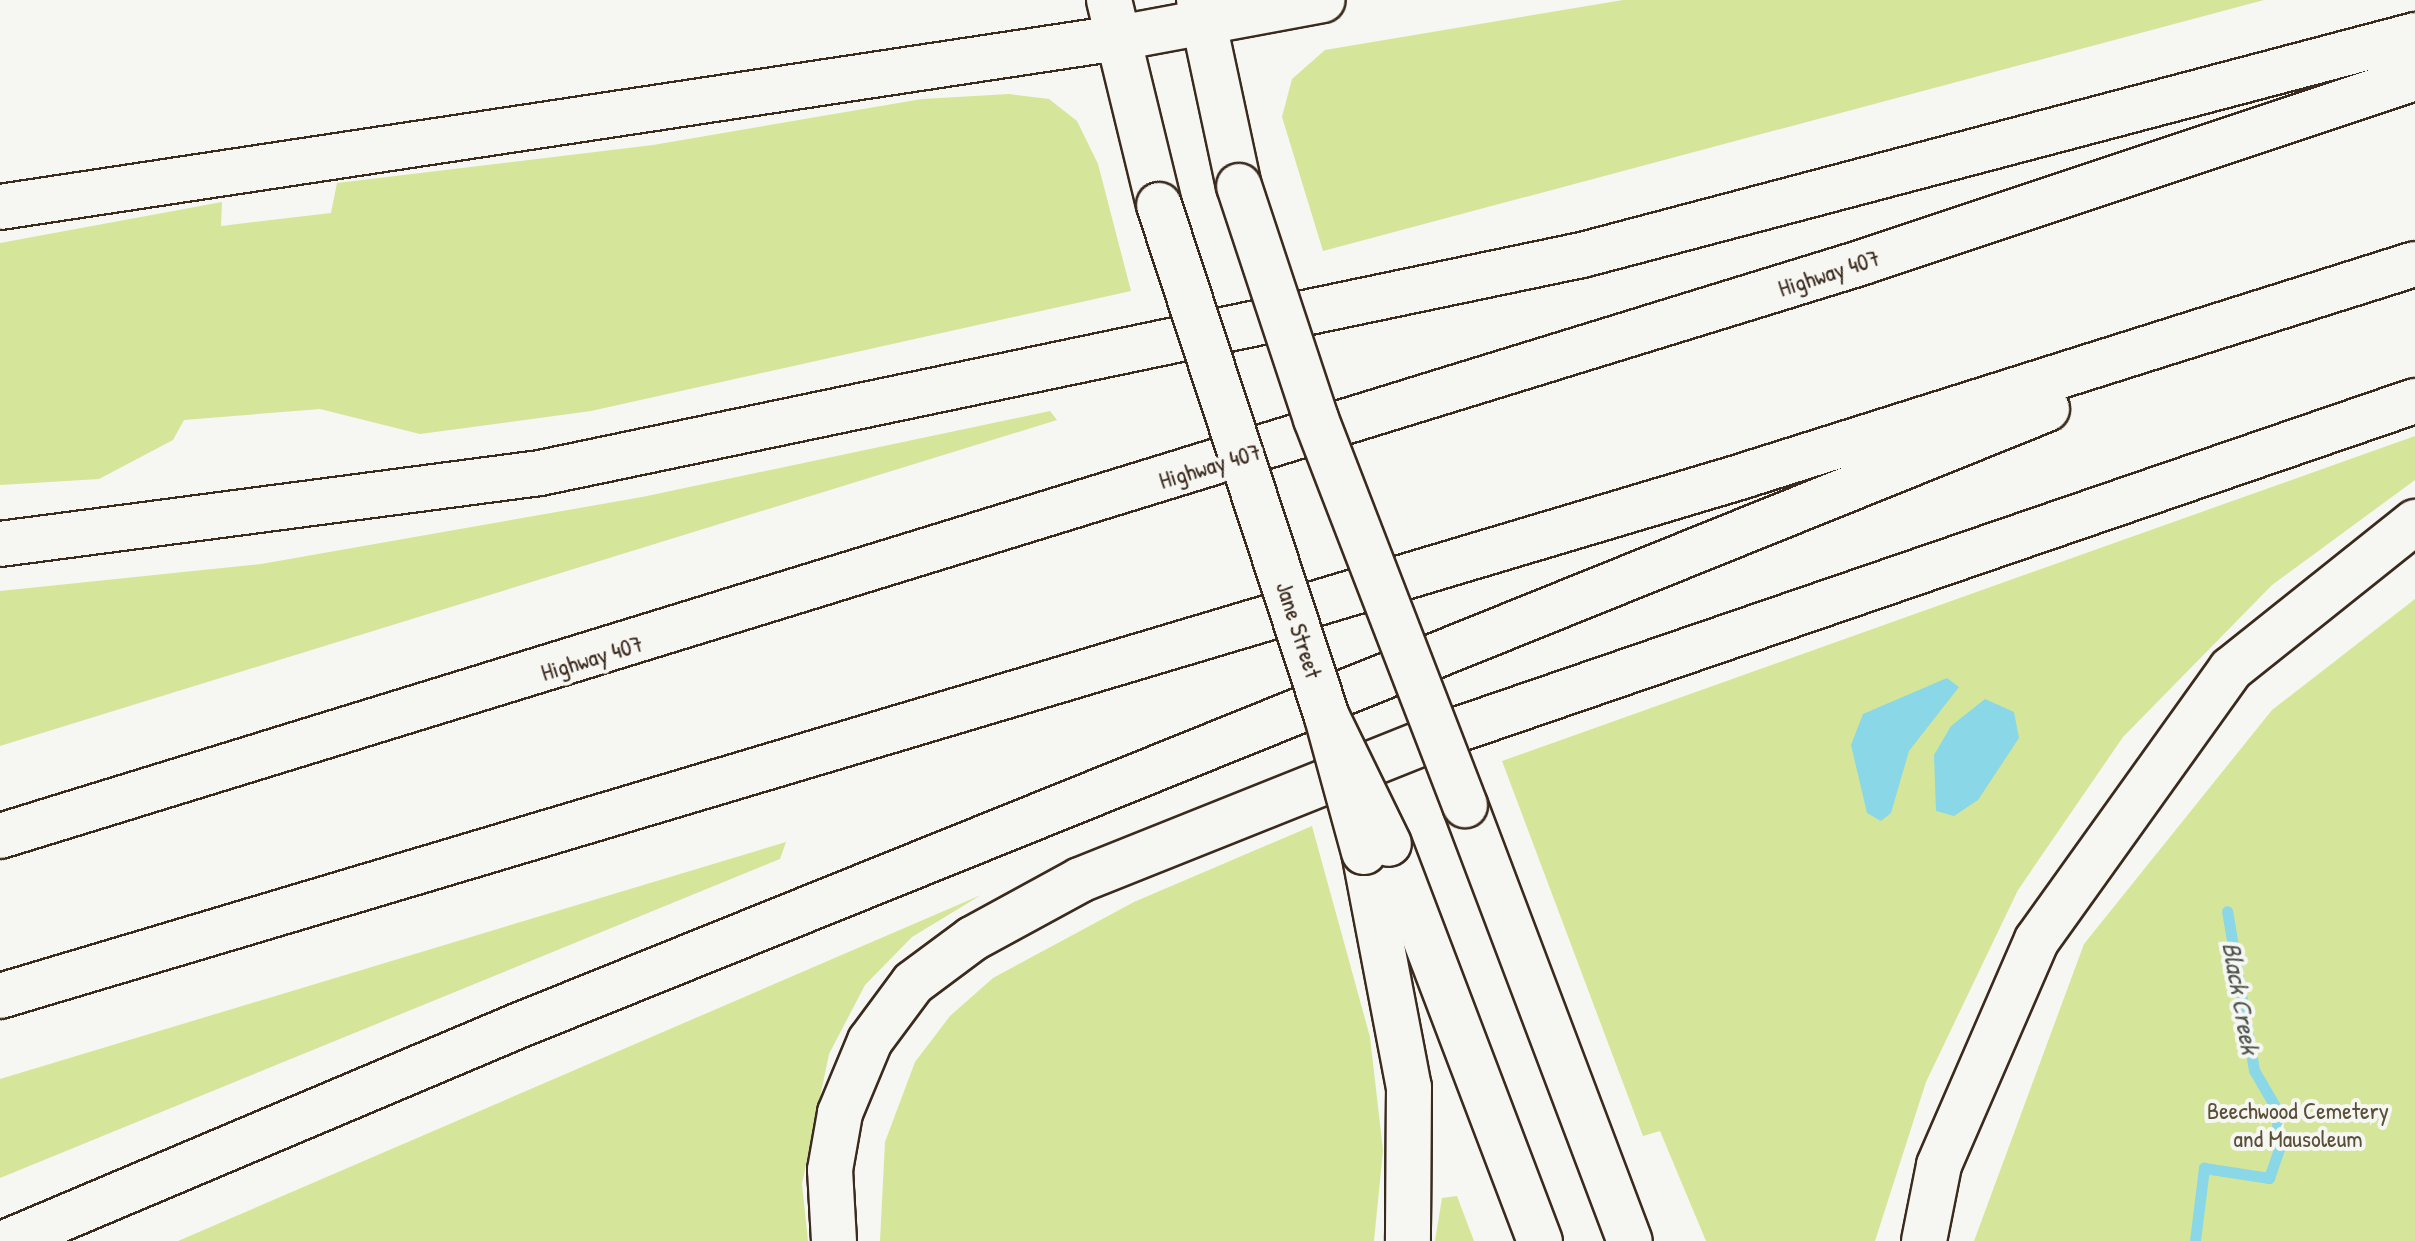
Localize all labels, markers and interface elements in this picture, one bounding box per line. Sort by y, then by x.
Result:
street label: Highway 407 [1775,243,1883,303]
street label: Highway 407 [1155,437,1265,495]
street label: Jane Street [1270,578,1328,682]
street label: Highway 407 [537,629,647,687]
water label: Black Creek [2216,940,2266,1056]
park label: Beechwood Cemetery and Mausoleum [2207,1097,2389,1153]

